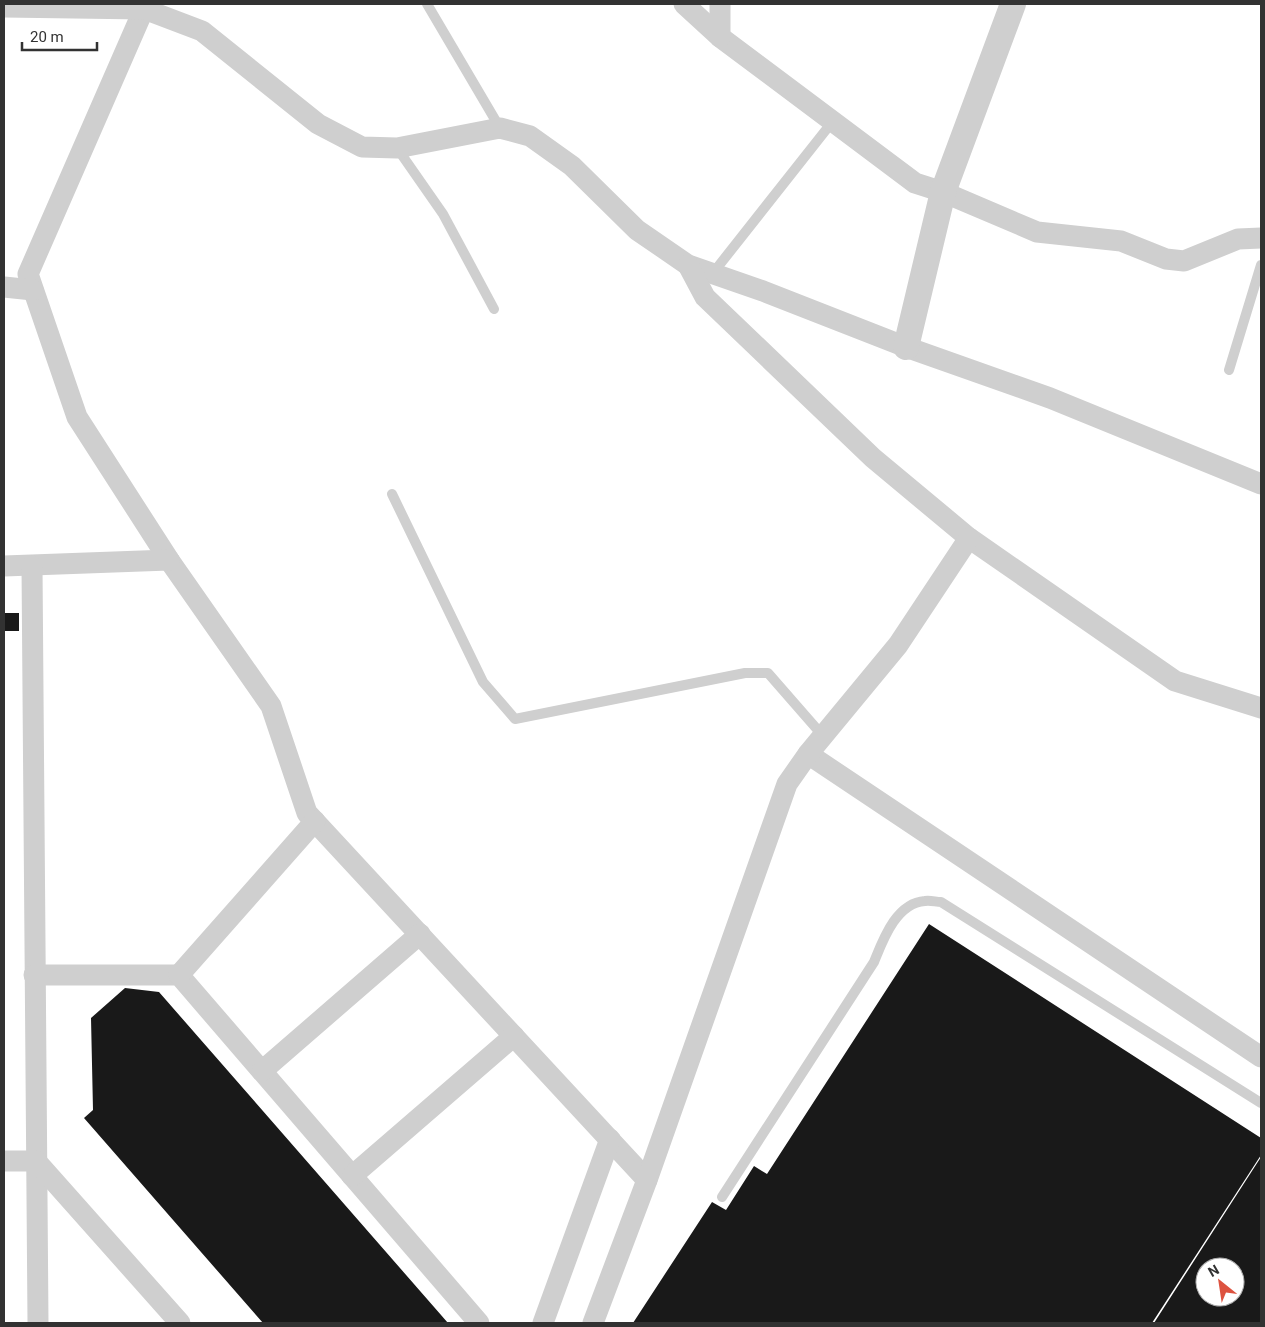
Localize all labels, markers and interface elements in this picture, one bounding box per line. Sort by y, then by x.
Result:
scale bar [22,20,98,52]
text: 20 m [30,28,64,46]
north arrow [1195,1257,1245,1307]
text: N [1205,1261,1222,1280]

